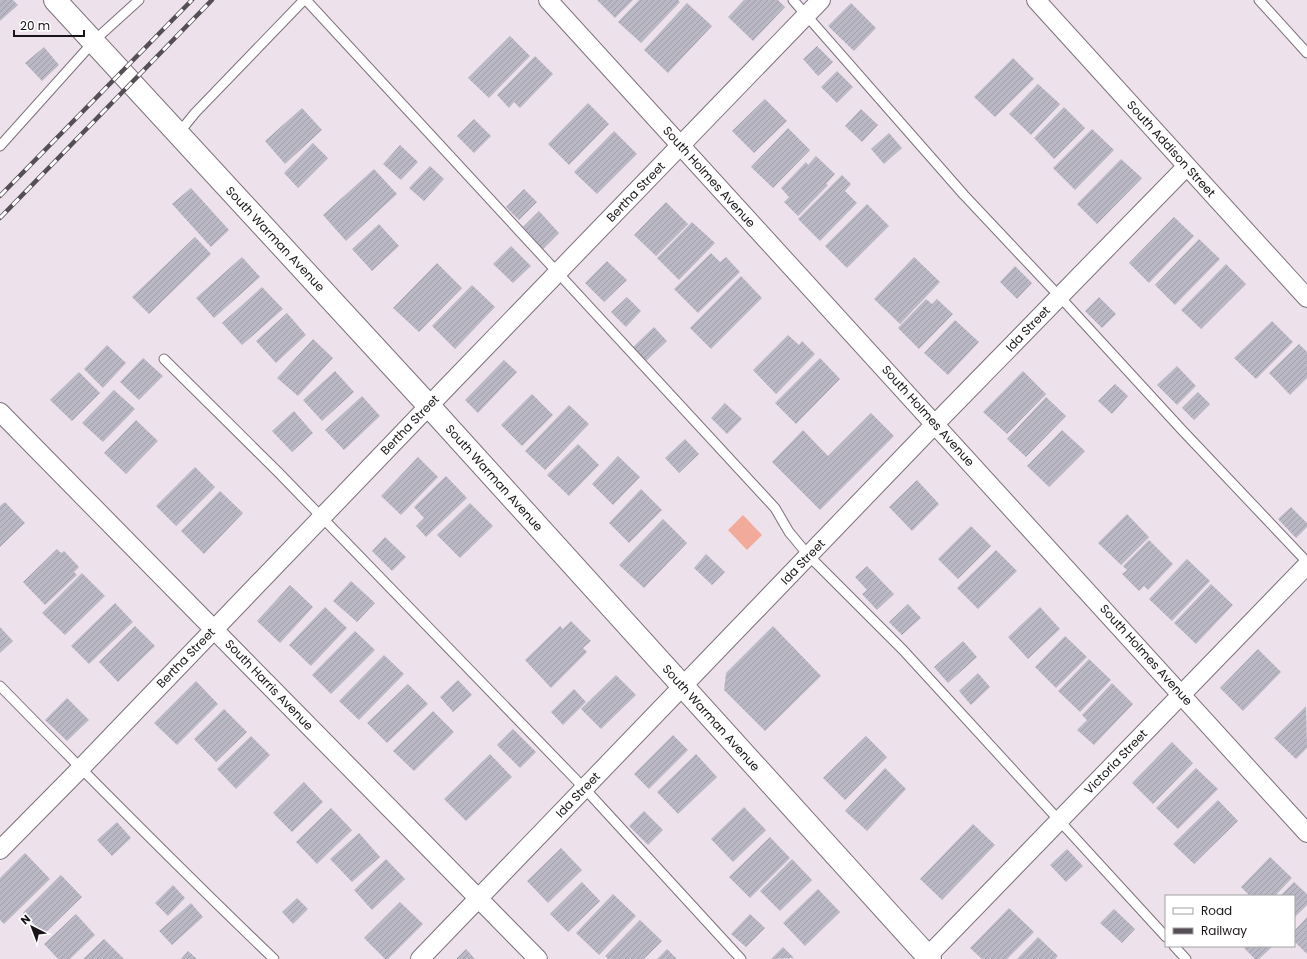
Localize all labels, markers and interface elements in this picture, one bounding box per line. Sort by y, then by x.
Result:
scale bar [14,12,84,38]
text: 20 m [20,17,50,34]
street label: South Addison Street [1123,97,1219,201]
street label: South Holmes Avenue [659,122,759,231]
street label: Bertha Street [603,158,669,226]
street label: South Warman Avenue [222,182,329,295]
street label: Ida Street [1002,302,1054,355]
street label: South Holmes Avenue [878,361,978,470]
street label: Bertha Street [377,391,443,459]
street label: South Warman Avenue [442,421,547,535]
street label: Ida Street [777,535,829,588]
street label: South Holmes Avenue [1096,600,1196,709]
street label: Bertha Street [153,624,219,692]
street label: South Harris Avenue [221,635,317,734]
street label: South Warman Avenue [659,661,764,775]
street label: Victoria Street [1080,725,1151,798]
street label: Ida Street [552,768,604,821]
legend [1165,895,1295,947]
text: Road [1201,902,1232,919]
north arrow [12,907,52,947]
text: N [17,911,34,928]
text: Railway [1201,922,1247,939]

